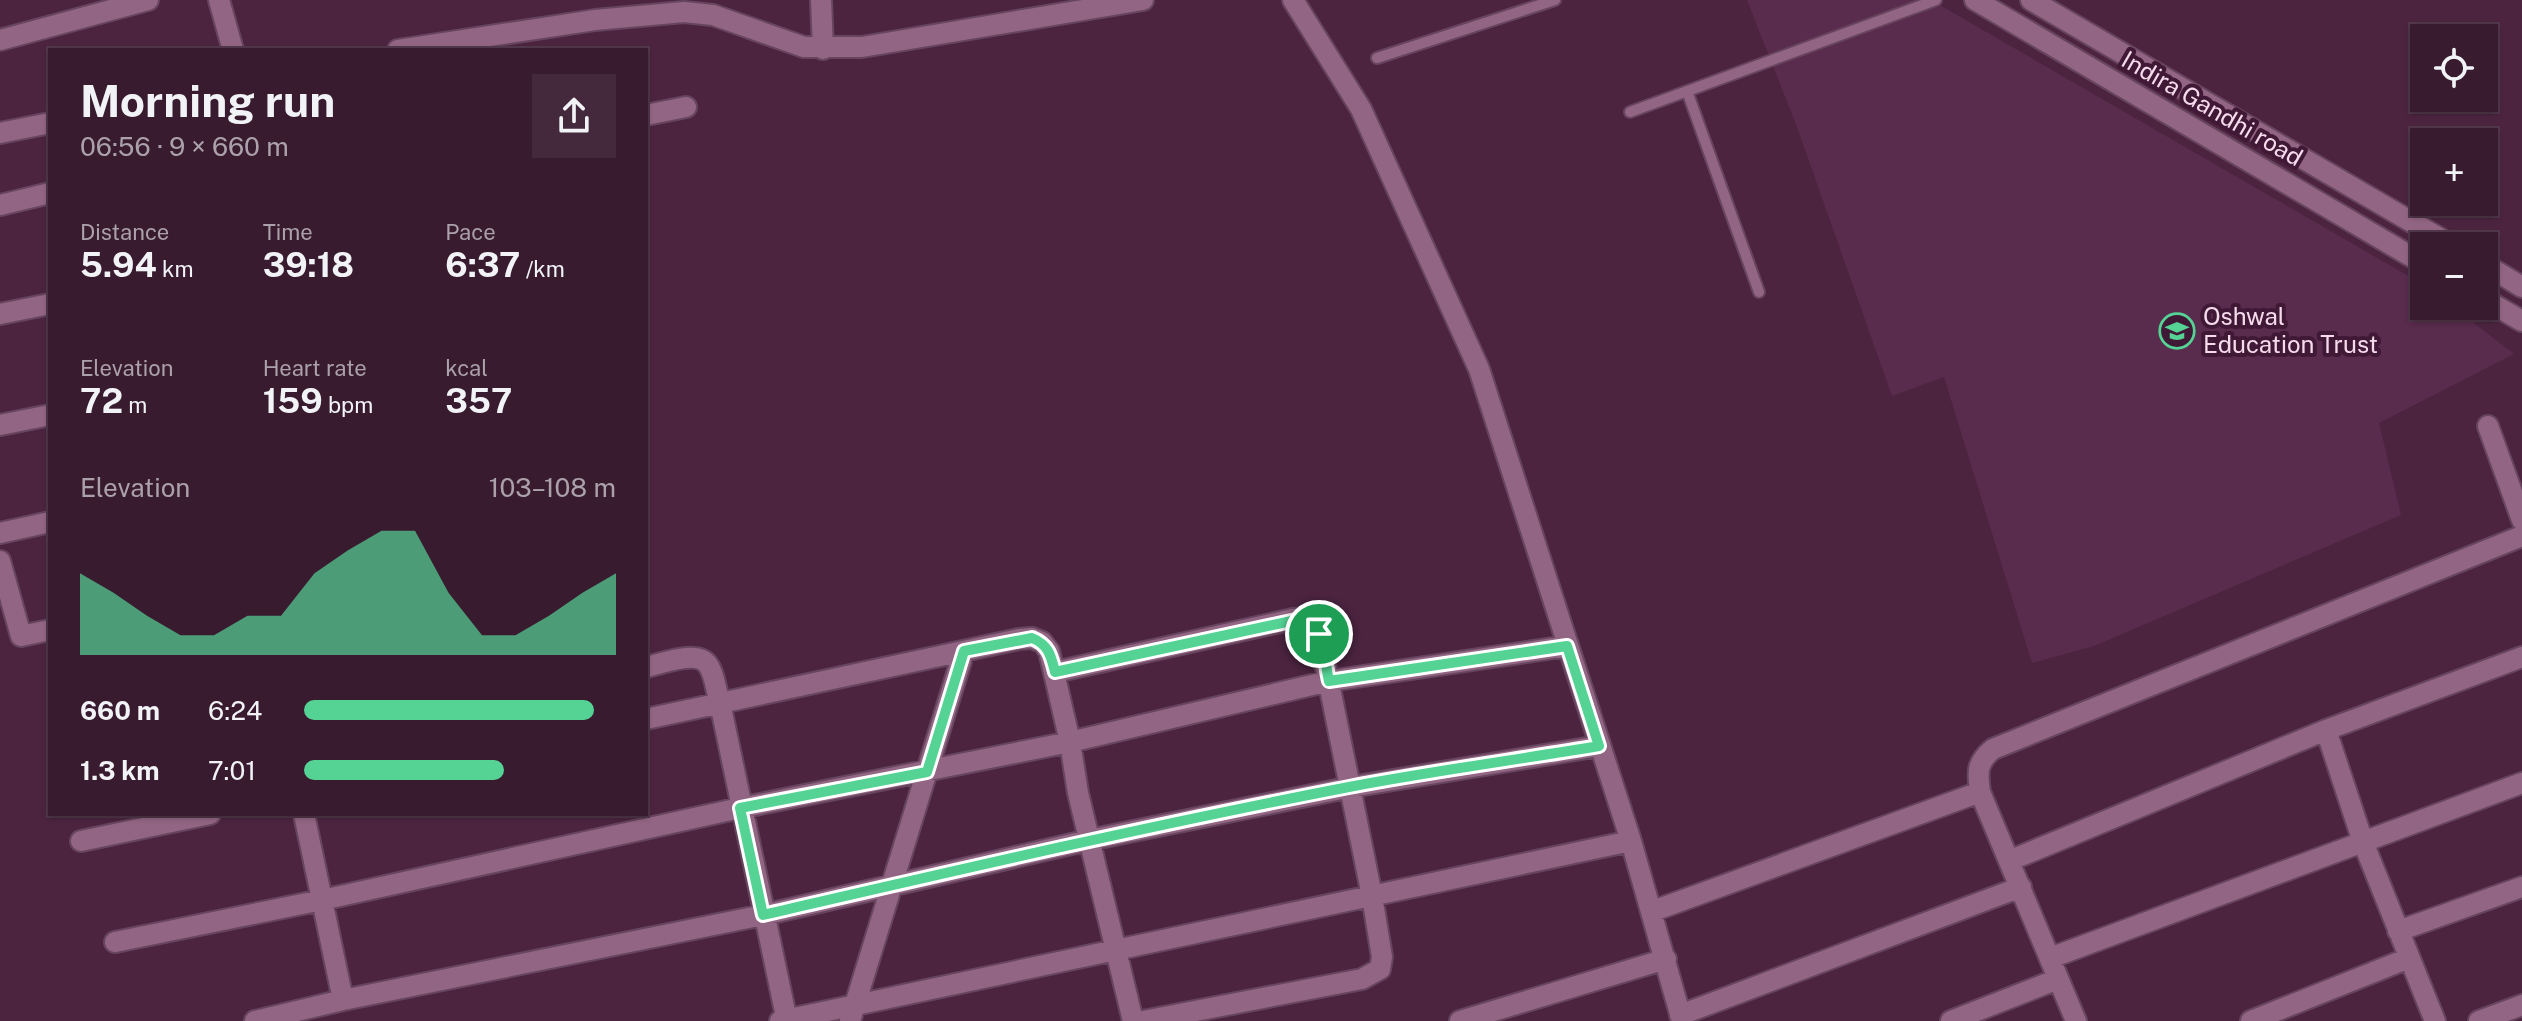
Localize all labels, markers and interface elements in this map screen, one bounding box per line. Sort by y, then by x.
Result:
map controls [2410,24,2498,320]
button: locate [2410,24,2498,112]
street label: Indira Gandhi road [2117,45,2308,171]
button: share [532,74,616,158]
text: Morning run [80,75,335,127]
button: + [2410,128,2498,216]
text: 06:56 · 9 × 660 m [80,131,289,162]
text: Distance [80,219,169,245]
text: Time [263,219,313,245]
text: Pace [445,219,496,245]
button: − [2410,232,2498,320]
text: 5.94 [80,245,157,285]
text: 39:18 [263,245,354,285]
text: 6:37 [445,245,520,285]
text: km [157,256,193,282]
text: /km [520,256,565,282]
place label: Oshwal Education Trust [2203,302,2378,358]
school or university icon: Oshwal Education Trust [2158,312,2196,350]
text: Elevation [80,355,173,381]
text: Heart rate [263,355,367,381]
text: kcal [445,355,488,381]
text: 72 [80,381,123,421]
text: 159 [263,381,323,421]
text: 357 [445,381,512,421]
text: m [123,392,147,418]
text: bpm [323,392,373,418]
text: Elevation [80,472,190,503]
text: 103–108 m [489,472,616,503]
pin [1285,600,1353,668]
icon: arrive [1297,612,1341,656]
text: 660 m [80,695,160,726]
text: 6:24 [208,695,262,726]
text: 1.3 km [80,755,160,786]
text: 7:01 [208,755,256,786]

